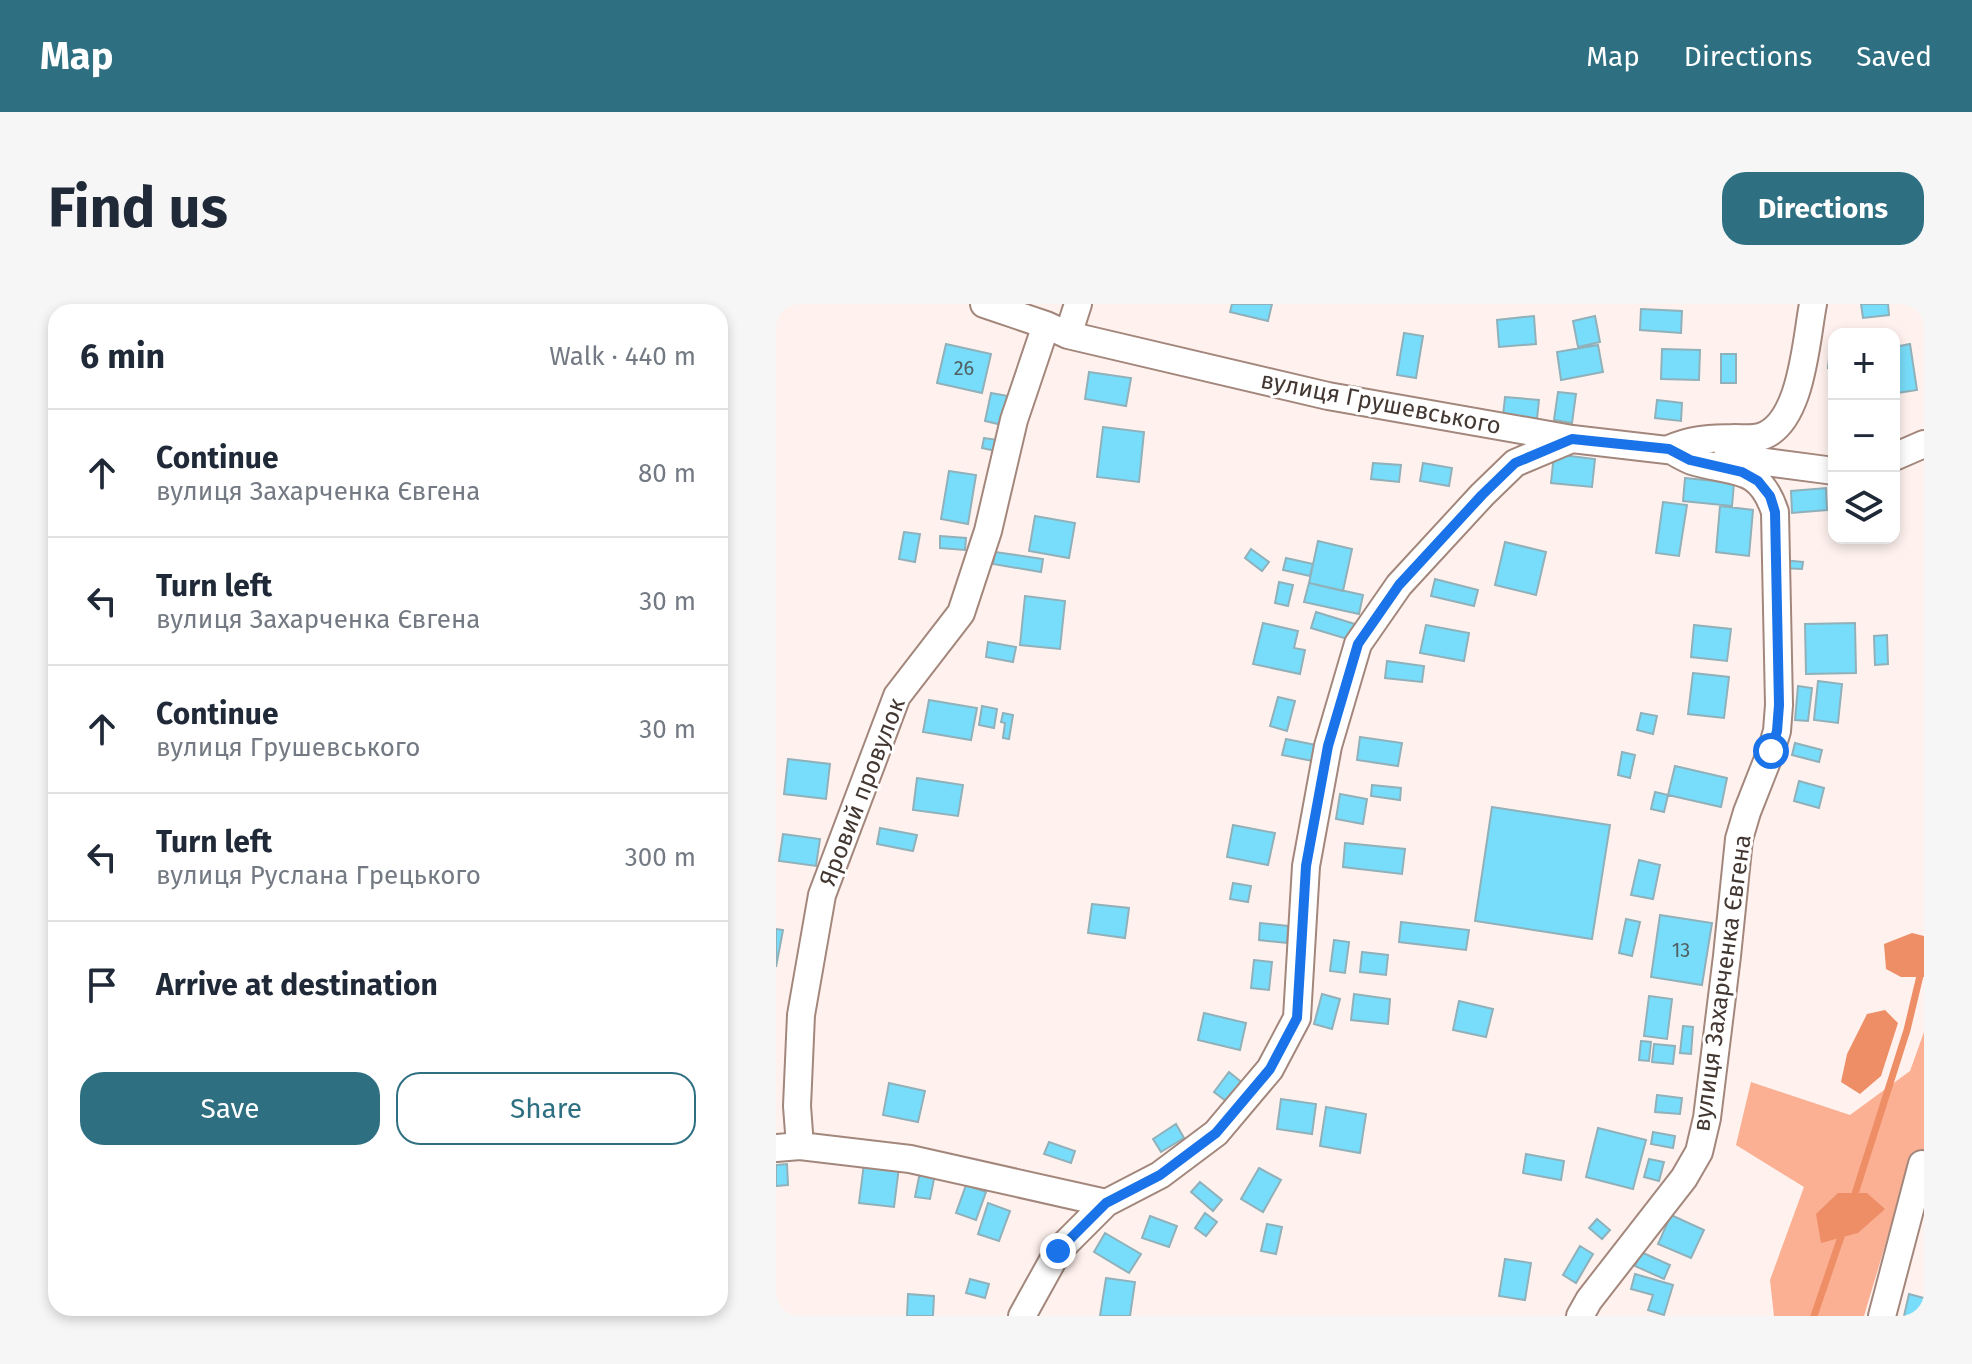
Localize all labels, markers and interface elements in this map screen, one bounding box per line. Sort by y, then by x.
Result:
text: Map [40,33,113,79]
text: Map [1586,40,1640,73]
text: Directions [1684,40,1812,73]
text: Saved [1856,40,1932,73]
button: Directions [1722,172,1924,245]
text: Find us [48,175,228,242]
map controls [1828,328,1900,544]
button: + [1828,328,1900,400]
text: 6 min [80,336,165,377]
text: Walk · 440 m [549,341,696,372]
house number: 26 [954,356,974,380]
street label: вулиця Грушевського [1258,366,1504,440]
button: − [1828,400,1900,472]
text: Continue [156,440,279,476]
icon: ahead [80,451,124,495]
text: 80 m [638,458,696,489]
button: layers [1828,472,1900,544]
text: вулиця Захарченка Євгена [156,476,480,507]
text: Turn left [156,568,272,604]
icon: left [80,579,124,623]
text: 30 m [639,586,696,617]
text: вулиця Захарченка Євгена [156,604,480,635]
street label: Яровий провулок [813,694,911,890]
text: Continue [156,696,279,732]
icon: ahead [80,707,124,751]
text: 30 m [639,714,696,745]
text: вулиця Грушевського [156,732,421,763]
route start [1753,733,1789,769]
text: Turn left [156,824,272,860]
street label: вулиця Захарченка Євгена [1687,833,1757,1133]
icon: left [80,835,124,879]
text: 300 m [625,842,696,873]
text: вулиця Руслана Грецького [156,860,481,891]
house number: 13 [1672,938,1690,962]
icon: arrive [80,963,124,1007]
text: Arrive at destination [156,967,438,1003]
button: Save [80,1072,380,1145]
button: Share [396,1072,696,1145]
route end [1040,1233,1076,1269]

